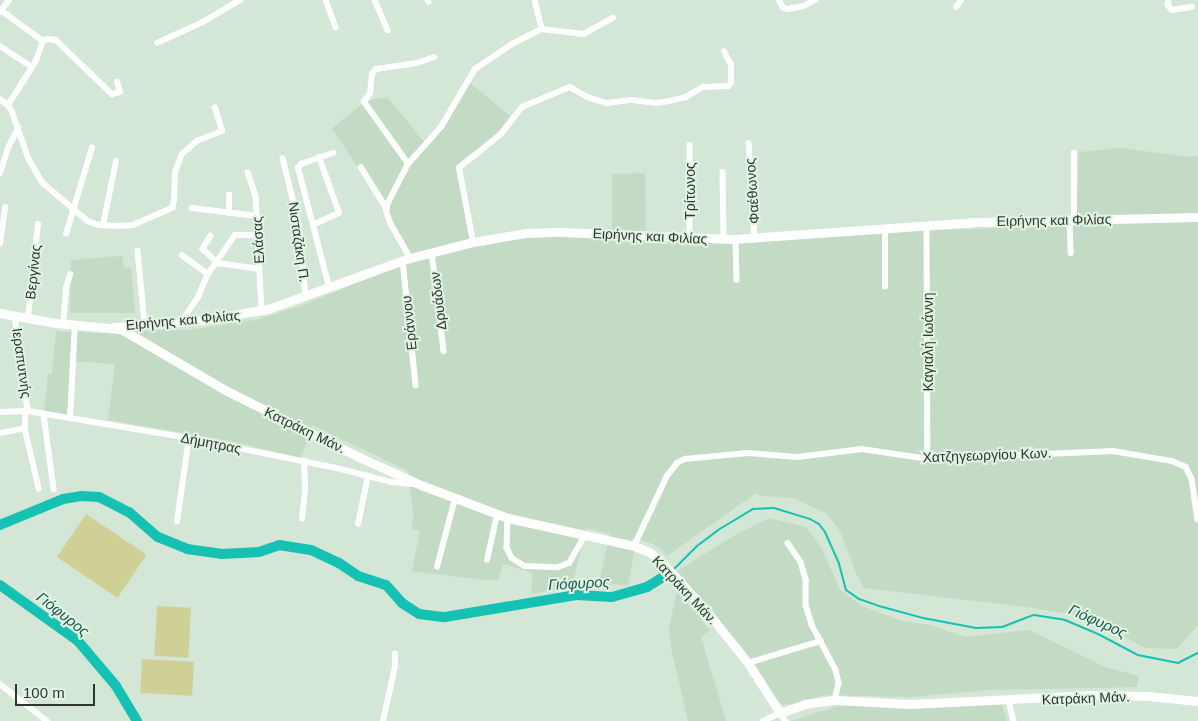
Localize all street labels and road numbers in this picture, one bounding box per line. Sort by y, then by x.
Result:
street label: Φαέθωνος [741,158,763,224]
street label: Τρίτωνος [682,162,698,220]
street label: Νισταζάκη Π. [285,201,313,283]
street label: Ειρήνης και Φιλίας [996,211,1112,229]
street label: Ελάσας [248,216,268,264]
street label: Ειρήνης και Φιλίας [592,225,708,247]
street label: Βεργίνας [22,244,44,300]
street label: Δρυάδων [426,271,450,331]
street label: Καγιαλή Ιωάννη [920,293,936,391]
street label: Εράννου [398,295,420,351]
street label: Ειρήνης και Φιλίας [125,307,241,333]
street label: Ιεραπυτνής [9,327,35,399]
street label: Κατράκη Μάν. [262,403,348,457]
street label: Δήμητρας [179,429,243,457]
street label: Χατζηγεωργίου Κων. [922,444,1052,466]
street label: Κατράκη Μάν. [649,552,721,628]
street label: Κατράκη Μάν. [1042,688,1130,708]

